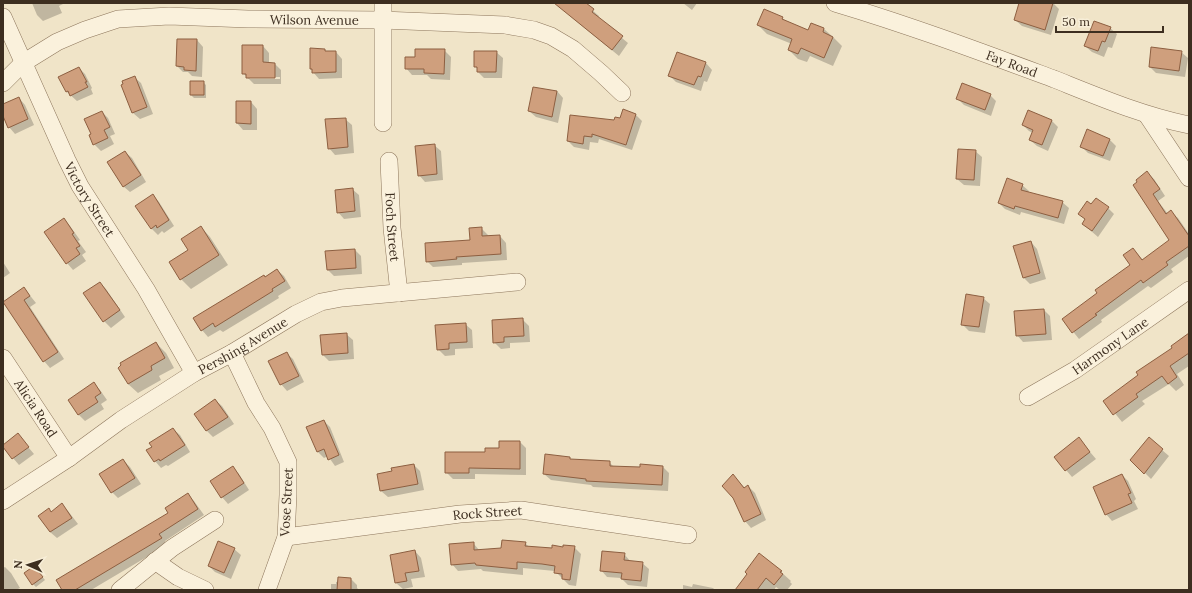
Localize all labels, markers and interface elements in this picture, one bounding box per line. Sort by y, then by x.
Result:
scale bar [1056,8,1163,34]
street label: Wilson Avenue [270,11,359,29]
text: 50 m [1062,14,1090,29]
street label: Fay Road [984,47,1040,81]
street label: Victory Street [60,158,118,240]
street label: Foch Street [381,192,404,262]
street label: Pershing Avenue [195,313,291,378]
street label: Harmony Lane [1069,313,1152,378]
street label: Alicia Road [10,375,61,441]
street label: Vose Street [276,467,297,538]
street label: Rock Street [452,502,523,524]
north arrow [8,545,48,585]
text: N [11,559,25,569]

